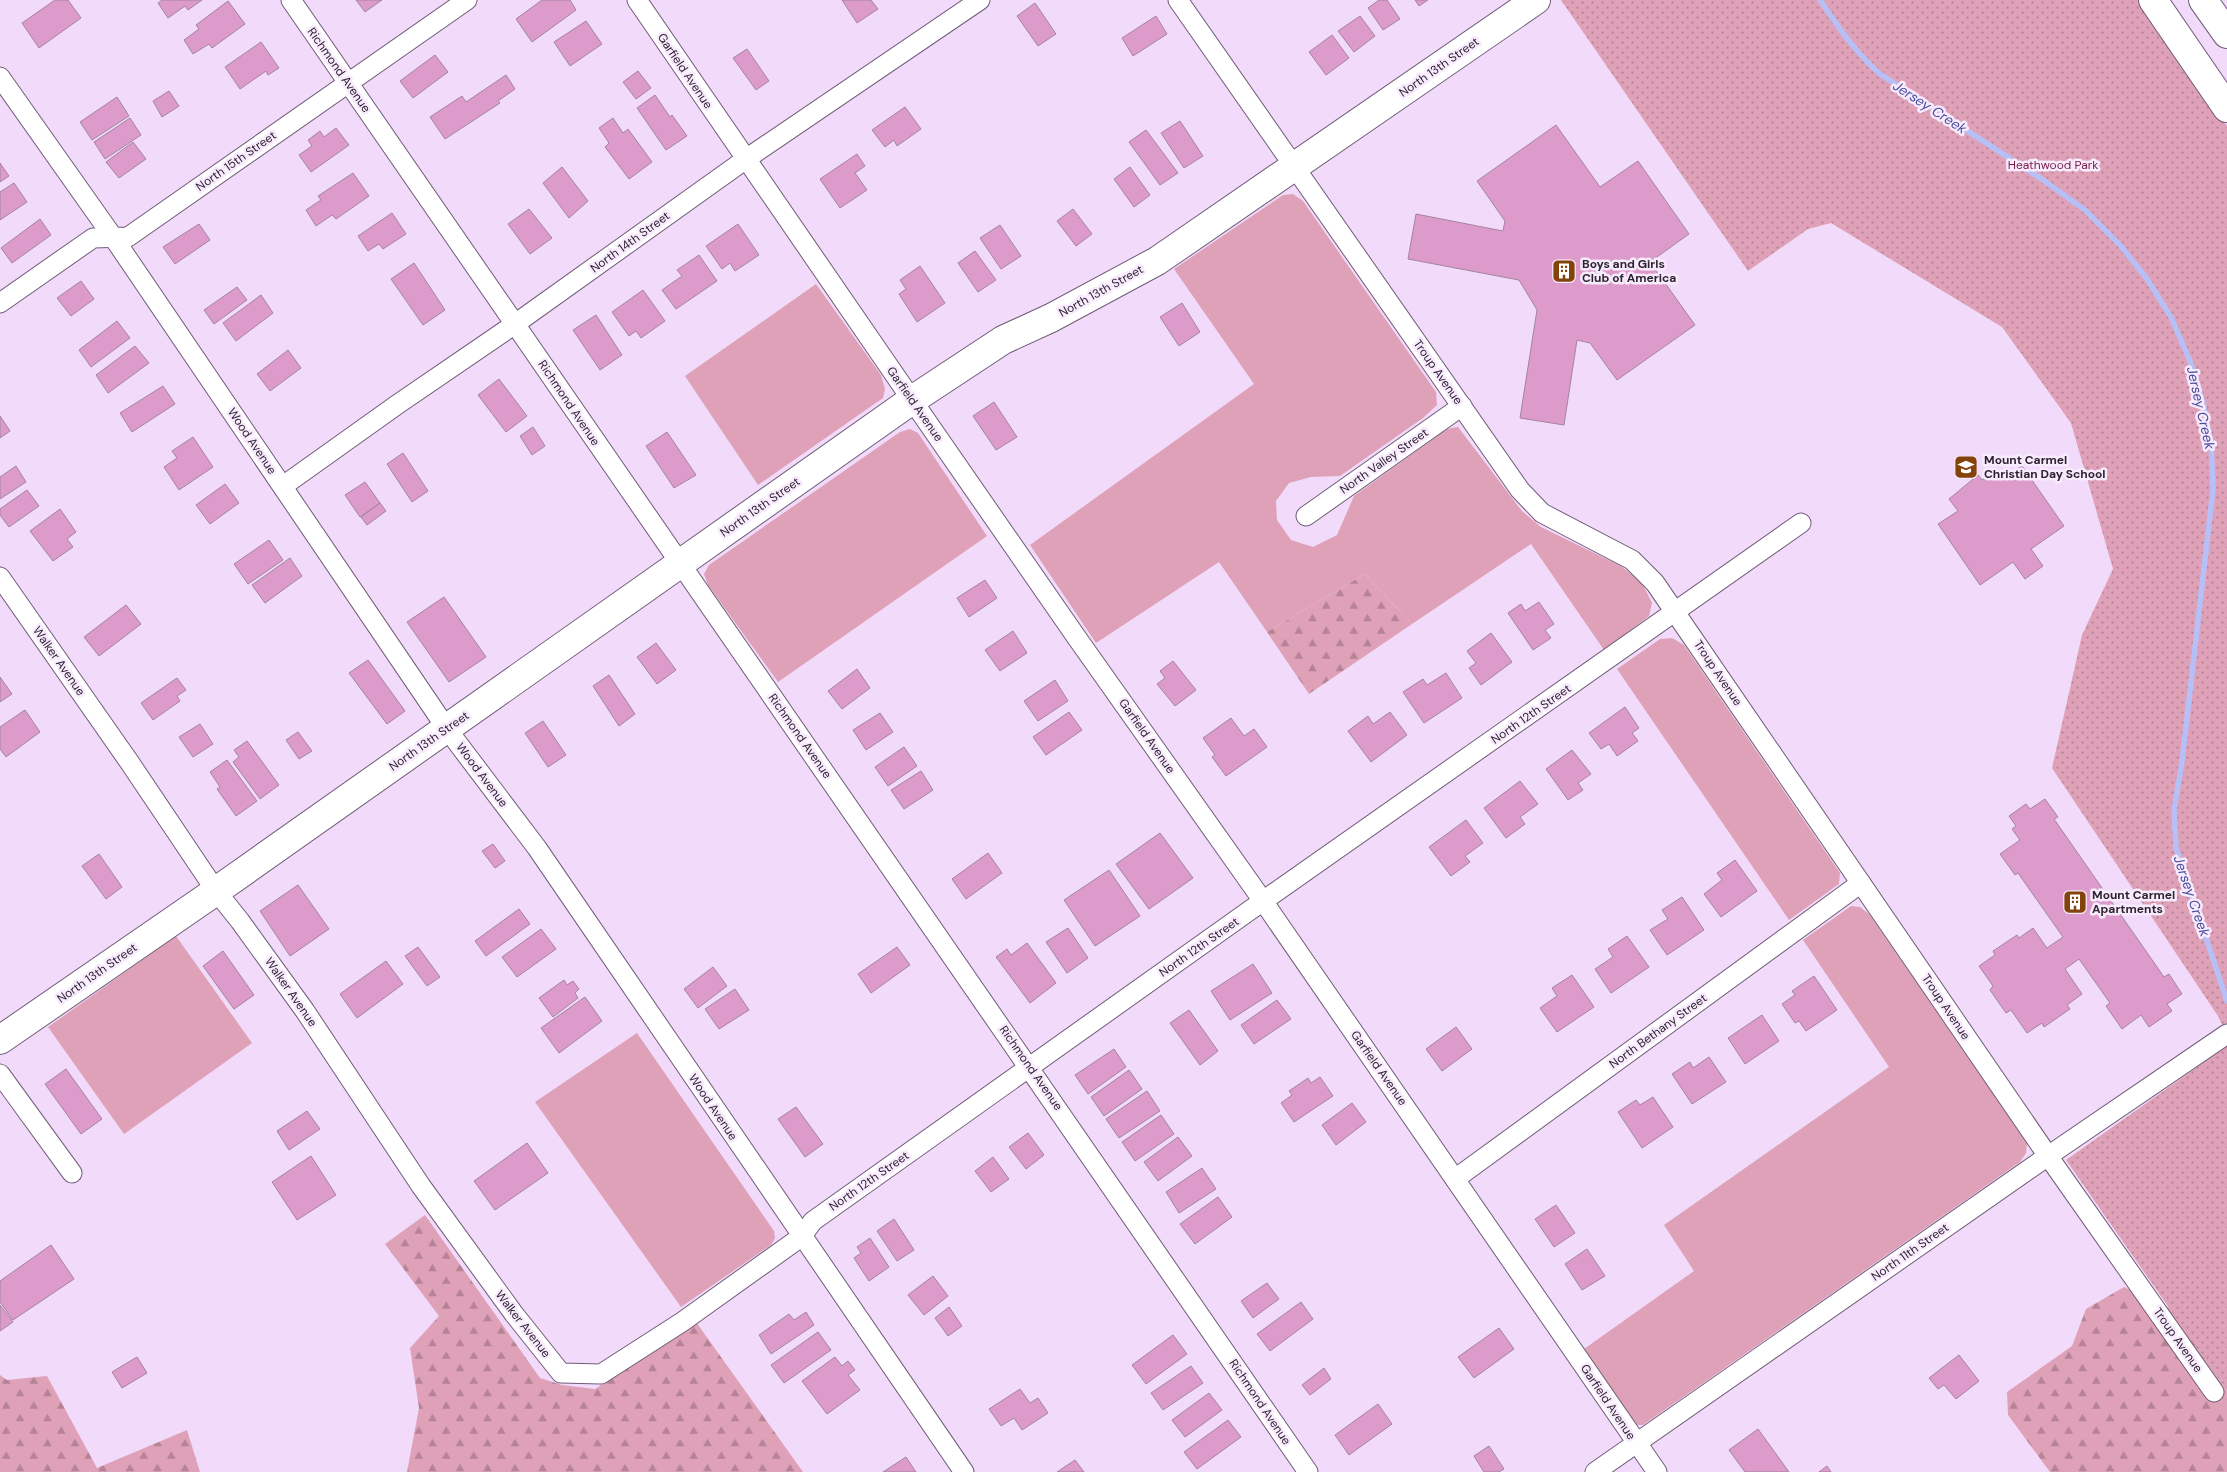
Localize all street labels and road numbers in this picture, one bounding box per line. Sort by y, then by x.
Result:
street label: Richmond Avenue [304,24,374,116]
street label: Garfield Avenue [654,30,716,112]
street label: North 13th Street [1396,33,1482,101]
street label: North 15th Street [193,127,280,195]
street label: North 14th Street [587,208,673,276]
street label: North 13th Street [1056,261,1146,321]
street label: Troup Avenue [1410,336,1466,408]
street label: Richmond Avenue [534,357,604,449]
street label: Garfield Avenue [883,363,947,445]
street label: Wood Avenue [224,405,280,477]
street label: North Valley Street [1337,424,1432,497]
street label: North 13th Street [717,473,803,541]
street label: Walker Avenue [29,623,89,699]
street label: Troup Avenue [1690,637,1746,709]
street label: North 12th Street [1488,680,1574,748]
street label: Richmond Avenue [765,690,835,782]
street label: Garfield Avenue [1115,695,1179,777]
street label: North 13th Street [386,707,472,775]
street label: Wood Avenue [453,740,512,811]
street label: North 12th Street [1156,913,1242,981]
street label: North 13th Street [54,939,140,1007]
street label: Walker Avenue [261,954,321,1030]
street label: Troup Avenue [1918,971,1974,1043]
street label: North Bethany Street [1606,990,1710,1072]
street label: Richmond Avenue [996,1022,1066,1114]
street label: Garfield Avenue [1347,1027,1411,1109]
street label: Wood Avenue [685,1071,741,1143]
street label: North 12th Street [826,1147,912,1215]
street label: North 11th Street [1868,1219,1952,1285]
street label: Walker Avenue [492,1287,554,1361]
street label: Troup Avenue [2150,1304,2206,1376]
street label: Richmond Avenue [1225,1356,1295,1448]
street label: Garfield Avenue [1577,1361,1639,1443]

